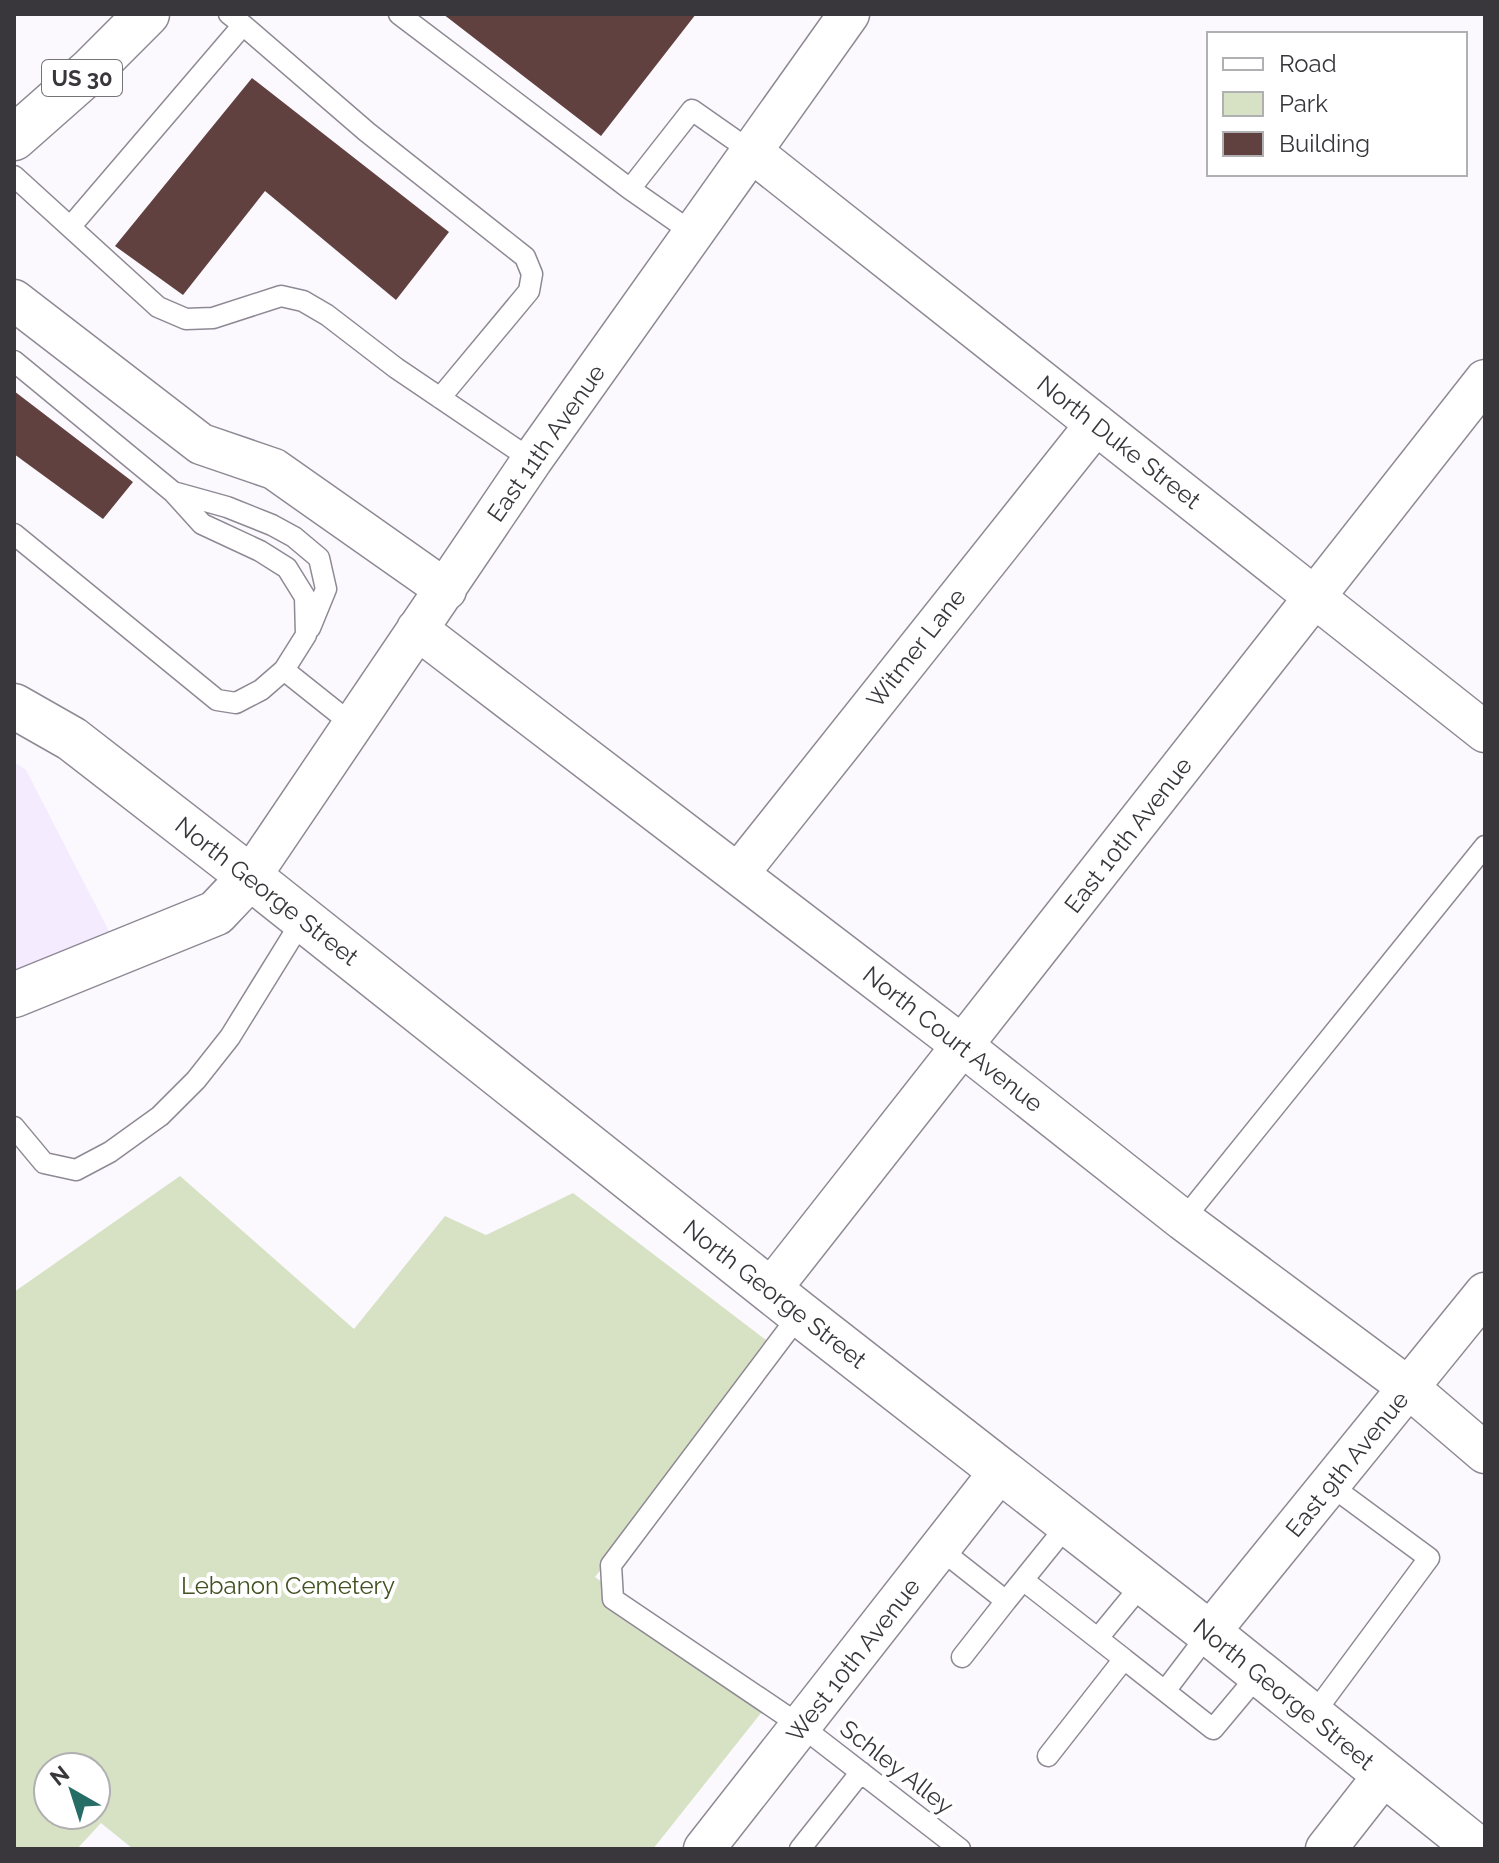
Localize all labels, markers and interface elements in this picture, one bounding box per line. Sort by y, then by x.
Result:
legend [1207,32,1467,176]
text: Road [1279,49,1337,78]
road number: US 30 [42,60,122,96]
text: Park [1279,89,1328,118]
text: Building [1279,129,1370,158]
street label: East 11th Avenue [481,359,611,527]
street label: North Duke Street [1031,369,1207,515]
street label: Witmer Lane [860,582,972,714]
street label: East 10th Avenue [1058,751,1198,919]
street label: North George Street [170,810,364,972]
street label: North Court Avenue [857,960,1049,1118]
street label: North George Street [678,1213,872,1375]
street label: East 9th Avenue [1279,1385,1415,1543]
park label: Lebanon Cemetery [181,1571,395,1600]
street label: West 10th Avenue [780,1572,926,1748]
street label: North George Street [1188,1612,1380,1776]
street label: Schley Alley [835,1714,959,1820]
north arrow [32,1751,112,1831]
text: N [45,1760,74,1791]

